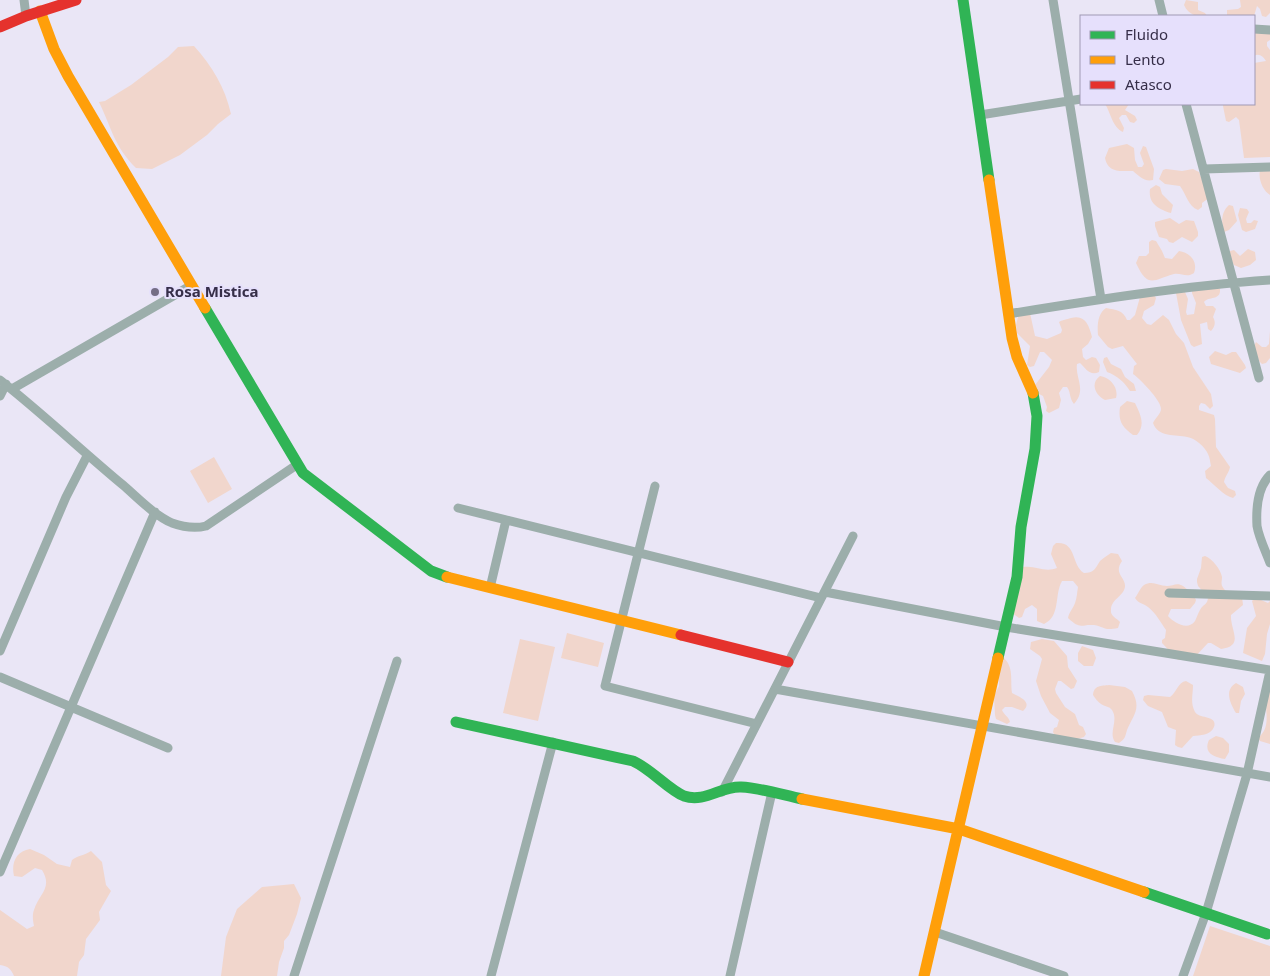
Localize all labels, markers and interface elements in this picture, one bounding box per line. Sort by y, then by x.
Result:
legend [1080,15,1255,105]
text: Fluido [1125,24,1168,44]
text: Lento [1125,49,1165,69]
text: Atasco [1125,74,1172,94]
place label: Rosa Mistica [165,281,259,301]
marker: Rosa Mistica [149,286,161,298]

